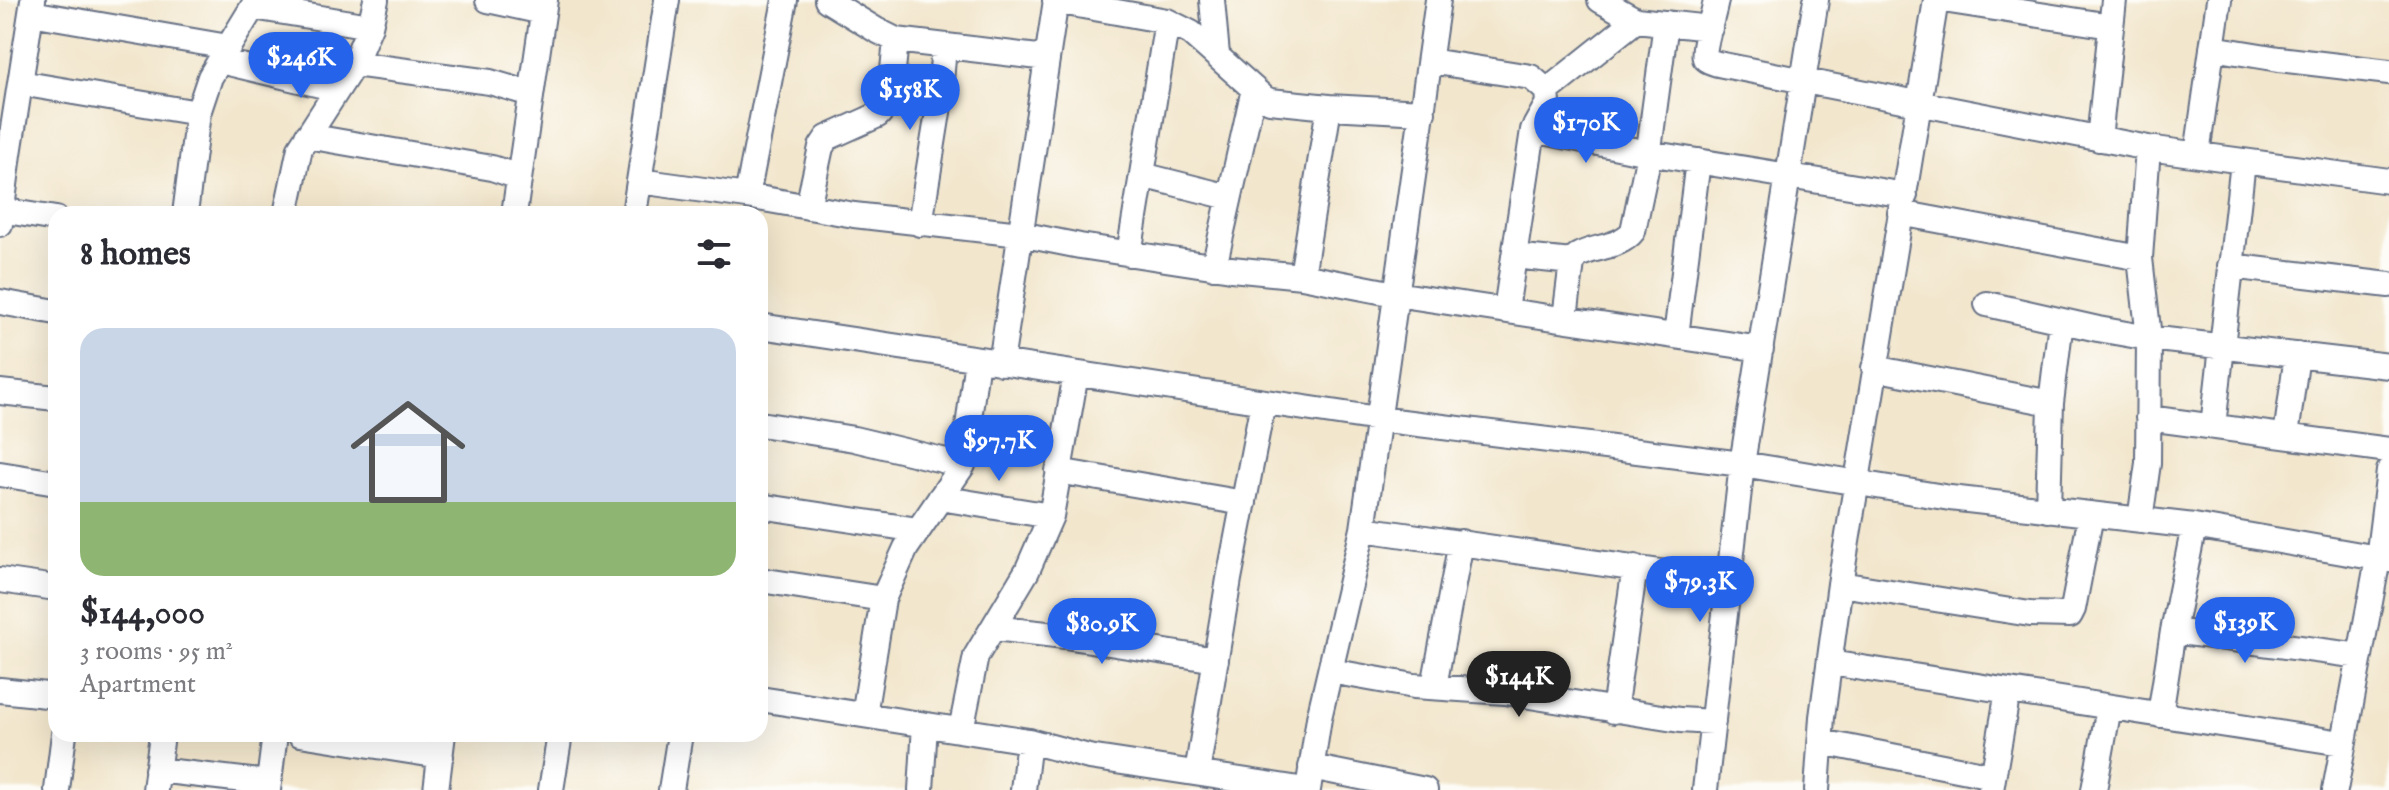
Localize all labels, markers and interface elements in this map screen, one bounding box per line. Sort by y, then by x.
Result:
pin: $246K [245,32,357,100]
text: $246K [266,41,336,74]
pin: $158K [854,64,966,132]
text: $158K [879,73,941,106]
pin: $170K [1530,97,1642,165]
text: $170K [1552,106,1620,139]
icon: filters [692,232,736,276]
text: 8 homes [80,233,191,276]
icon: home [336,380,480,524]
pin: $97.7K [934,415,1064,483]
text: $97.7K [962,424,1036,457]
pin: $79.3K [1635,556,1765,624]
text: $79.3K [1664,565,1736,598]
text: $144,000 [80,592,205,635]
pin: $139K [2189,597,2301,665]
pin: $80.9K [1037,598,1167,666]
text: $139K [2213,606,2277,639]
text: $80.9K [1065,607,1139,640]
text: 3 rooms · 95 m² [80,635,233,668]
pin: $144K [1463,651,1575,719]
text: $144K [1485,660,1553,693]
text: Apartment [80,668,196,701]

